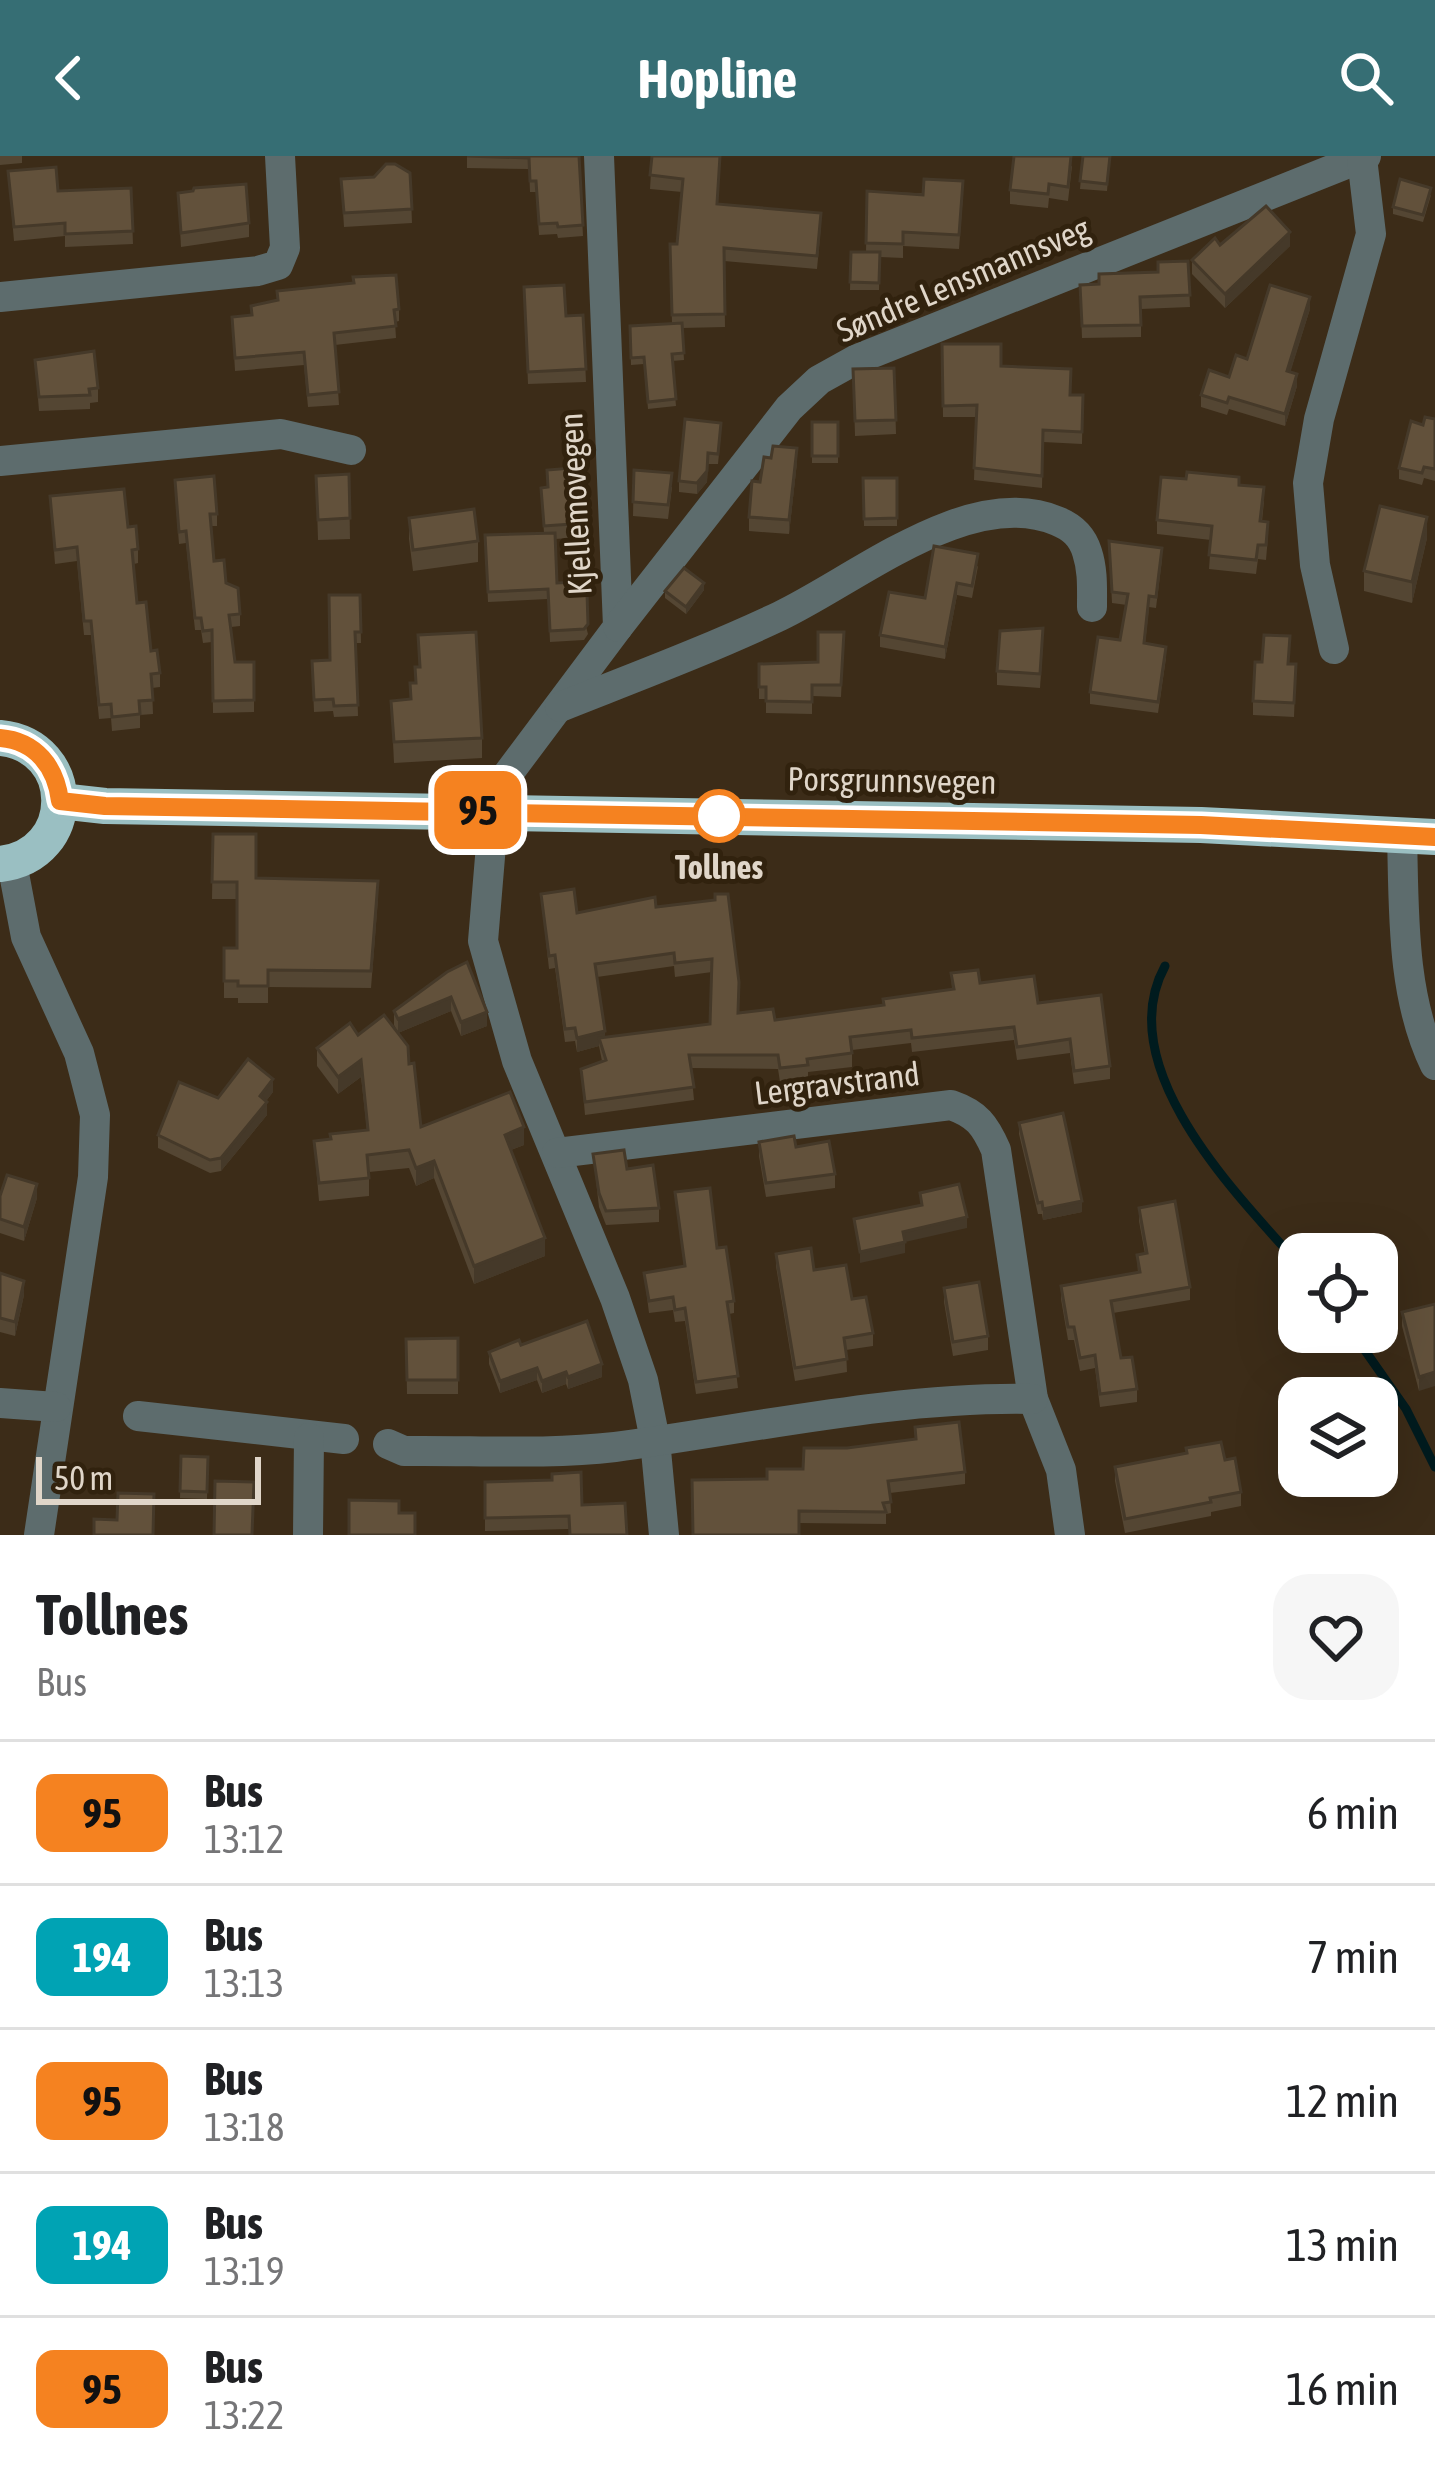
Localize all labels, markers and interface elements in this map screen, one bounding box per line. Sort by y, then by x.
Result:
icon: back [36,45,102,111]
icon: search [1333,45,1399,111]
text: Hopline [638,48,797,109]
street label: Søndre Lensmannsveg [831,208,1096,349]
street label: Kjellemovegen [551,412,599,596]
street label: Porsgrunnsvegen [787,759,997,801]
line badge: 95 [424,771,532,849]
text: 95 [458,786,498,834]
marker: Tollnes [694,791,744,841]
place label: Tollnes [675,848,763,886]
street label: Lergravstrand [752,1054,922,1112]
map controls [1278,1233,1398,1497]
button: locate [1278,1233,1398,1353]
button: layers [1278,1377,1398,1497]
scale bar [36,1451,261,1504]
text: 50 m [54,1459,113,1497]
button: heart [1273,1574,1399,1700]
text: Tollnes [36,1582,188,1647]
text: Bus [36,1660,87,1704]
text: Bus [204,1765,263,1817]
text: 6 min [1307,1787,1399,1839]
text: 95 [82,1789,122,1837]
text: 13:12 [204,1817,284,1861]
text: Bus [204,1909,263,1961]
text: 7 min [1307,1931,1399,1983]
text: 194 [72,1933,132,1981]
text: 13:13 [204,1961,284,2005]
text: Bus [204,2053,263,2105]
text: 12 min [1286,2075,1399,2127]
text: 95 [82,2077,122,2125]
text: 13:18 [204,2105,284,2149]
text: Bus [204,2197,263,2249]
text: 13 min [1286,2219,1399,2271]
text: 194 [72,2221,132,2269]
text: 13:19 [204,2249,284,2293]
text: Bus [204,2341,263,2393]
text: 16 min [1286,2363,1399,2415]
text: 95 [82,2365,122,2413]
text: 13:22 [204,2393,284,2437]

